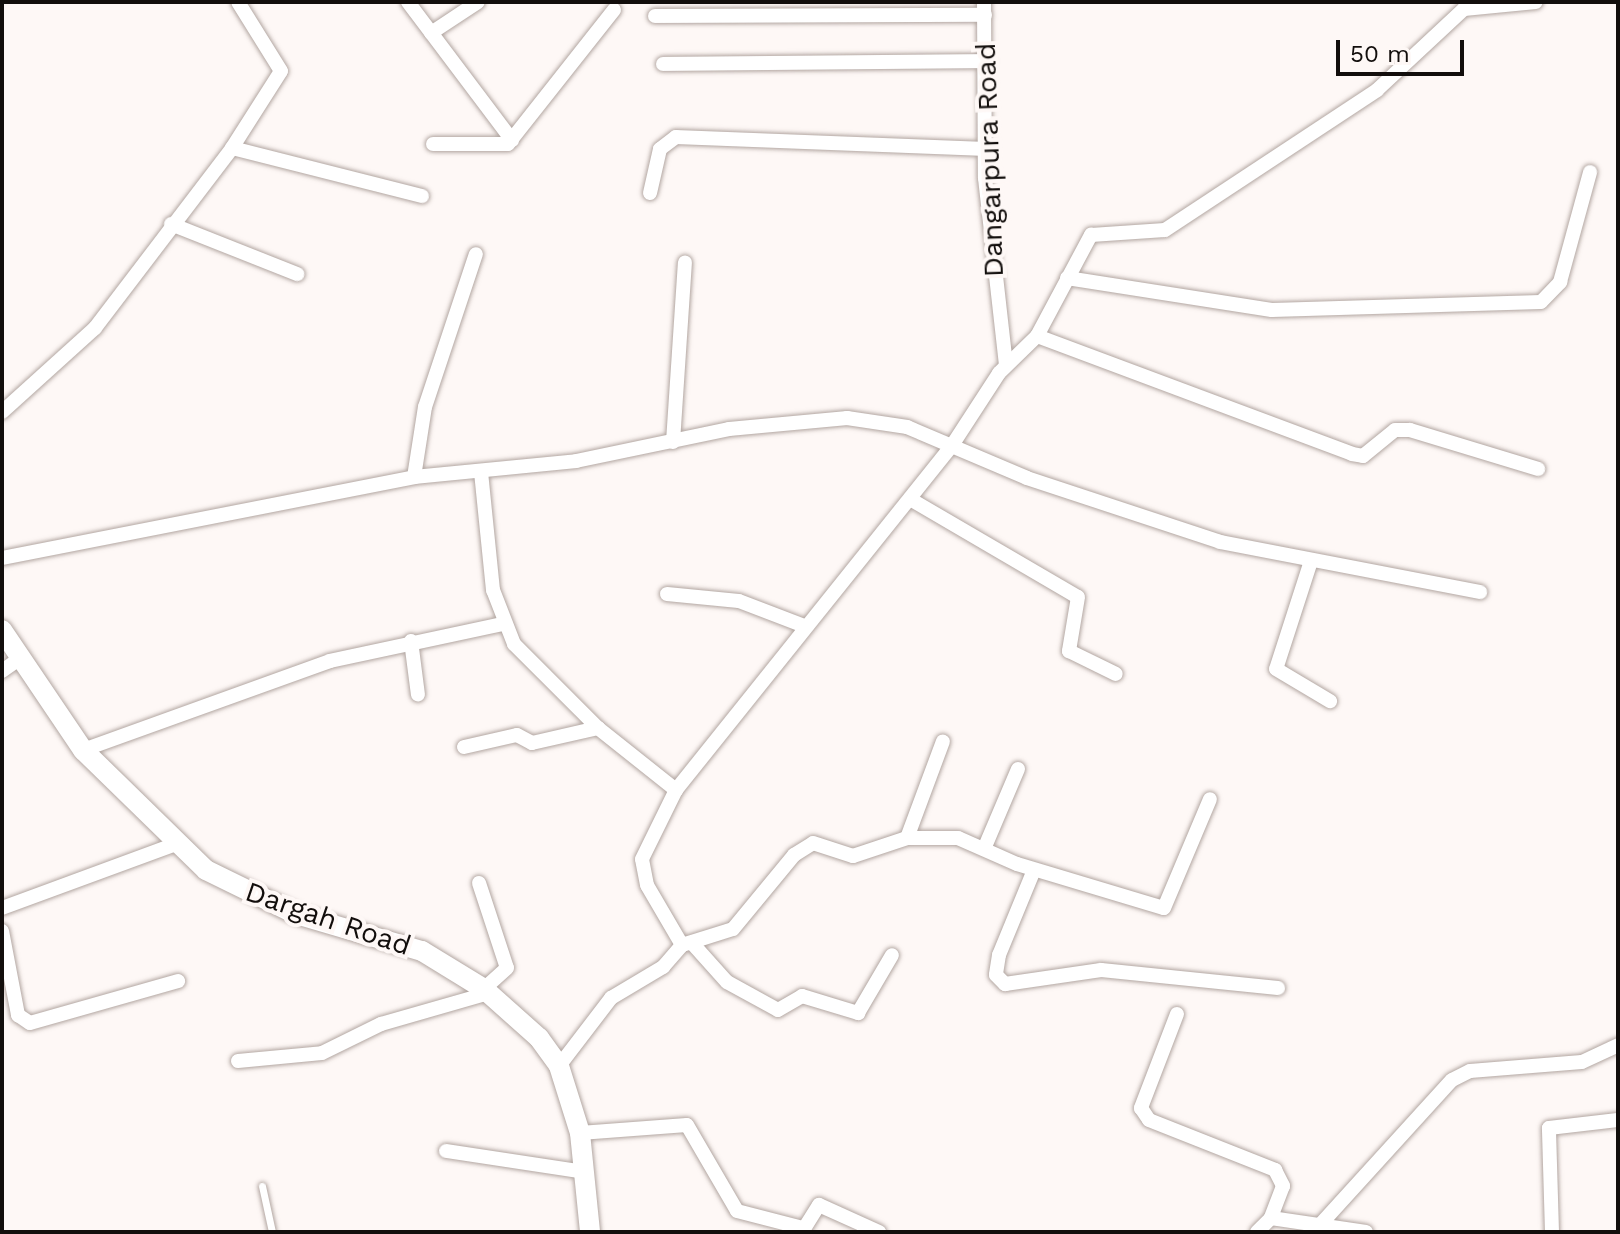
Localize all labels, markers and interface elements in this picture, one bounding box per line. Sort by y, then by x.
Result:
scale bar [1340,24,1468,74]
text: 50 m [1350,40,1410,68]
street label: Dangarpura Road [969,42,1011,278]
street label: Dargah Road [241,875,415,963]

